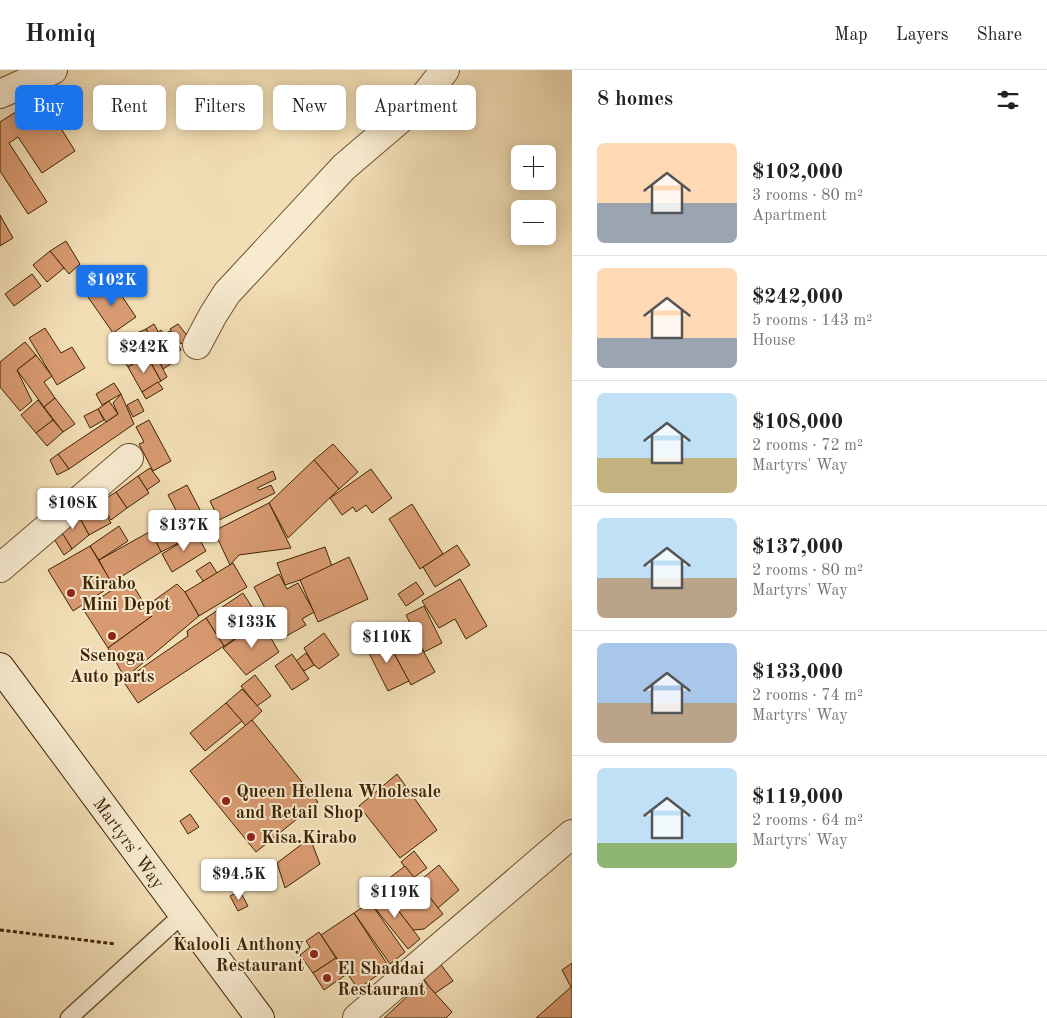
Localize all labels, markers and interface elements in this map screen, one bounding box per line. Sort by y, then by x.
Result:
text: Homiq [25,23,96,47]
text: Map [834,26,868,44]
text: Layers [896,26,948,44]
text: Share [976,26,1022,44]
chip: Buy [15,85,83,130]
chip: Rent [93,85,166,130]
chip: Filters [176,85,263,130]
chip: New [273,85,346,130]
chip: Apartment [356,85,476,130]
icon: filters [994,86,1022,114]
text: 8 homes [597,89,673,110]
map controls [511,145,556,245]
button: + [511,145,556,190]
text: $102,000 [752,162,843,183]
icon: home [637,163,697,223]
text: 3 rooms · 80 m² [752,188,863,204]
button: − [511,200,556,245]
text: Apartment [752,208,827,224]
pin: $102K [77,264,147,307]
text: $102K [87,273,137,289]
text: $242,000 [752,287,843,308]
icon: home [637,288,697,348]
text: 5 rooms · 143 m² [752,313,872,329]
pin: $242K [109,332,179,374]
text: House [752,333,795,349]
text: $242K [119,340,169,356]
text: $108,000 [752,412,843,433]
icon: home [637,413,697,473]
text: 2 rooms · 72 m² [752,438,863,454]
text: Martyrs' Way [752,458,848,474]
pin: $108K [38,488,108,530]
text: $108K [48,496,98,512]
pin: $137K [149,510,219,552]
text: $137K [159,518,209,534]
text: $137,000 [752,537,843,558]
icon: home [637,538,697,598]
text: 2 rooms · 80 m² [752,563,863,579]
place label: Kirabo Mini Depot [81,575,171,614]
text: Martyrs' Way [752,583,848,599]
marker: Kirabo Mini Depot [65,587,77,599]
pin: $133K [217,606,287,649]
text: $133K [227,615,277,631]
pin: $110K [352,622,422,664]
marker: Ssenoga Auto parts [106,630,118,642]
text: $110K [362,630,412,646]
place label: Ssenoga Auto parts [69,647,155,686]
text: $133,000 [752,662,843,683]
icon: home [637,663,697,723]
text: 2 rooms · 74 m² [752,688,863,704]
text: Martyrs' Way [752,708,848,724]
place label: Queen Hellena Wholesale and Retail Shop [236,783,441,822]
text: $119,000 [752,787,843,808]
icon: home [637,788,697,848]
street label: Martyrs' Way [89,795,167,893]
marker: Queen Hellena Wholesale and Retail Shop [220,795,232,807]
text: 2 rooms · 64 m² [752,813,863,829]
place label: Kisa.Kirabo [261,829,357,847]
marker: Kisa.Kirabo [245,831,257,843]
text: Martyrs' Way [752,833,848,849]
pin: $94.5K [198,858,280,901]
text: $94.5K [212,867,266,883]
pin: $119K [360,876,430,919]
text: $119K [370,885,420,901]
place label: Kalooli Anthony Restaurant [173,936,304,975]
marker: Kalooli Anthony Restaurant [308,948,320,960]
place label: El Shaddai Restaurant [337,960,426,999]
marker: El Shaddai Restaurant [321,972,333,984]

